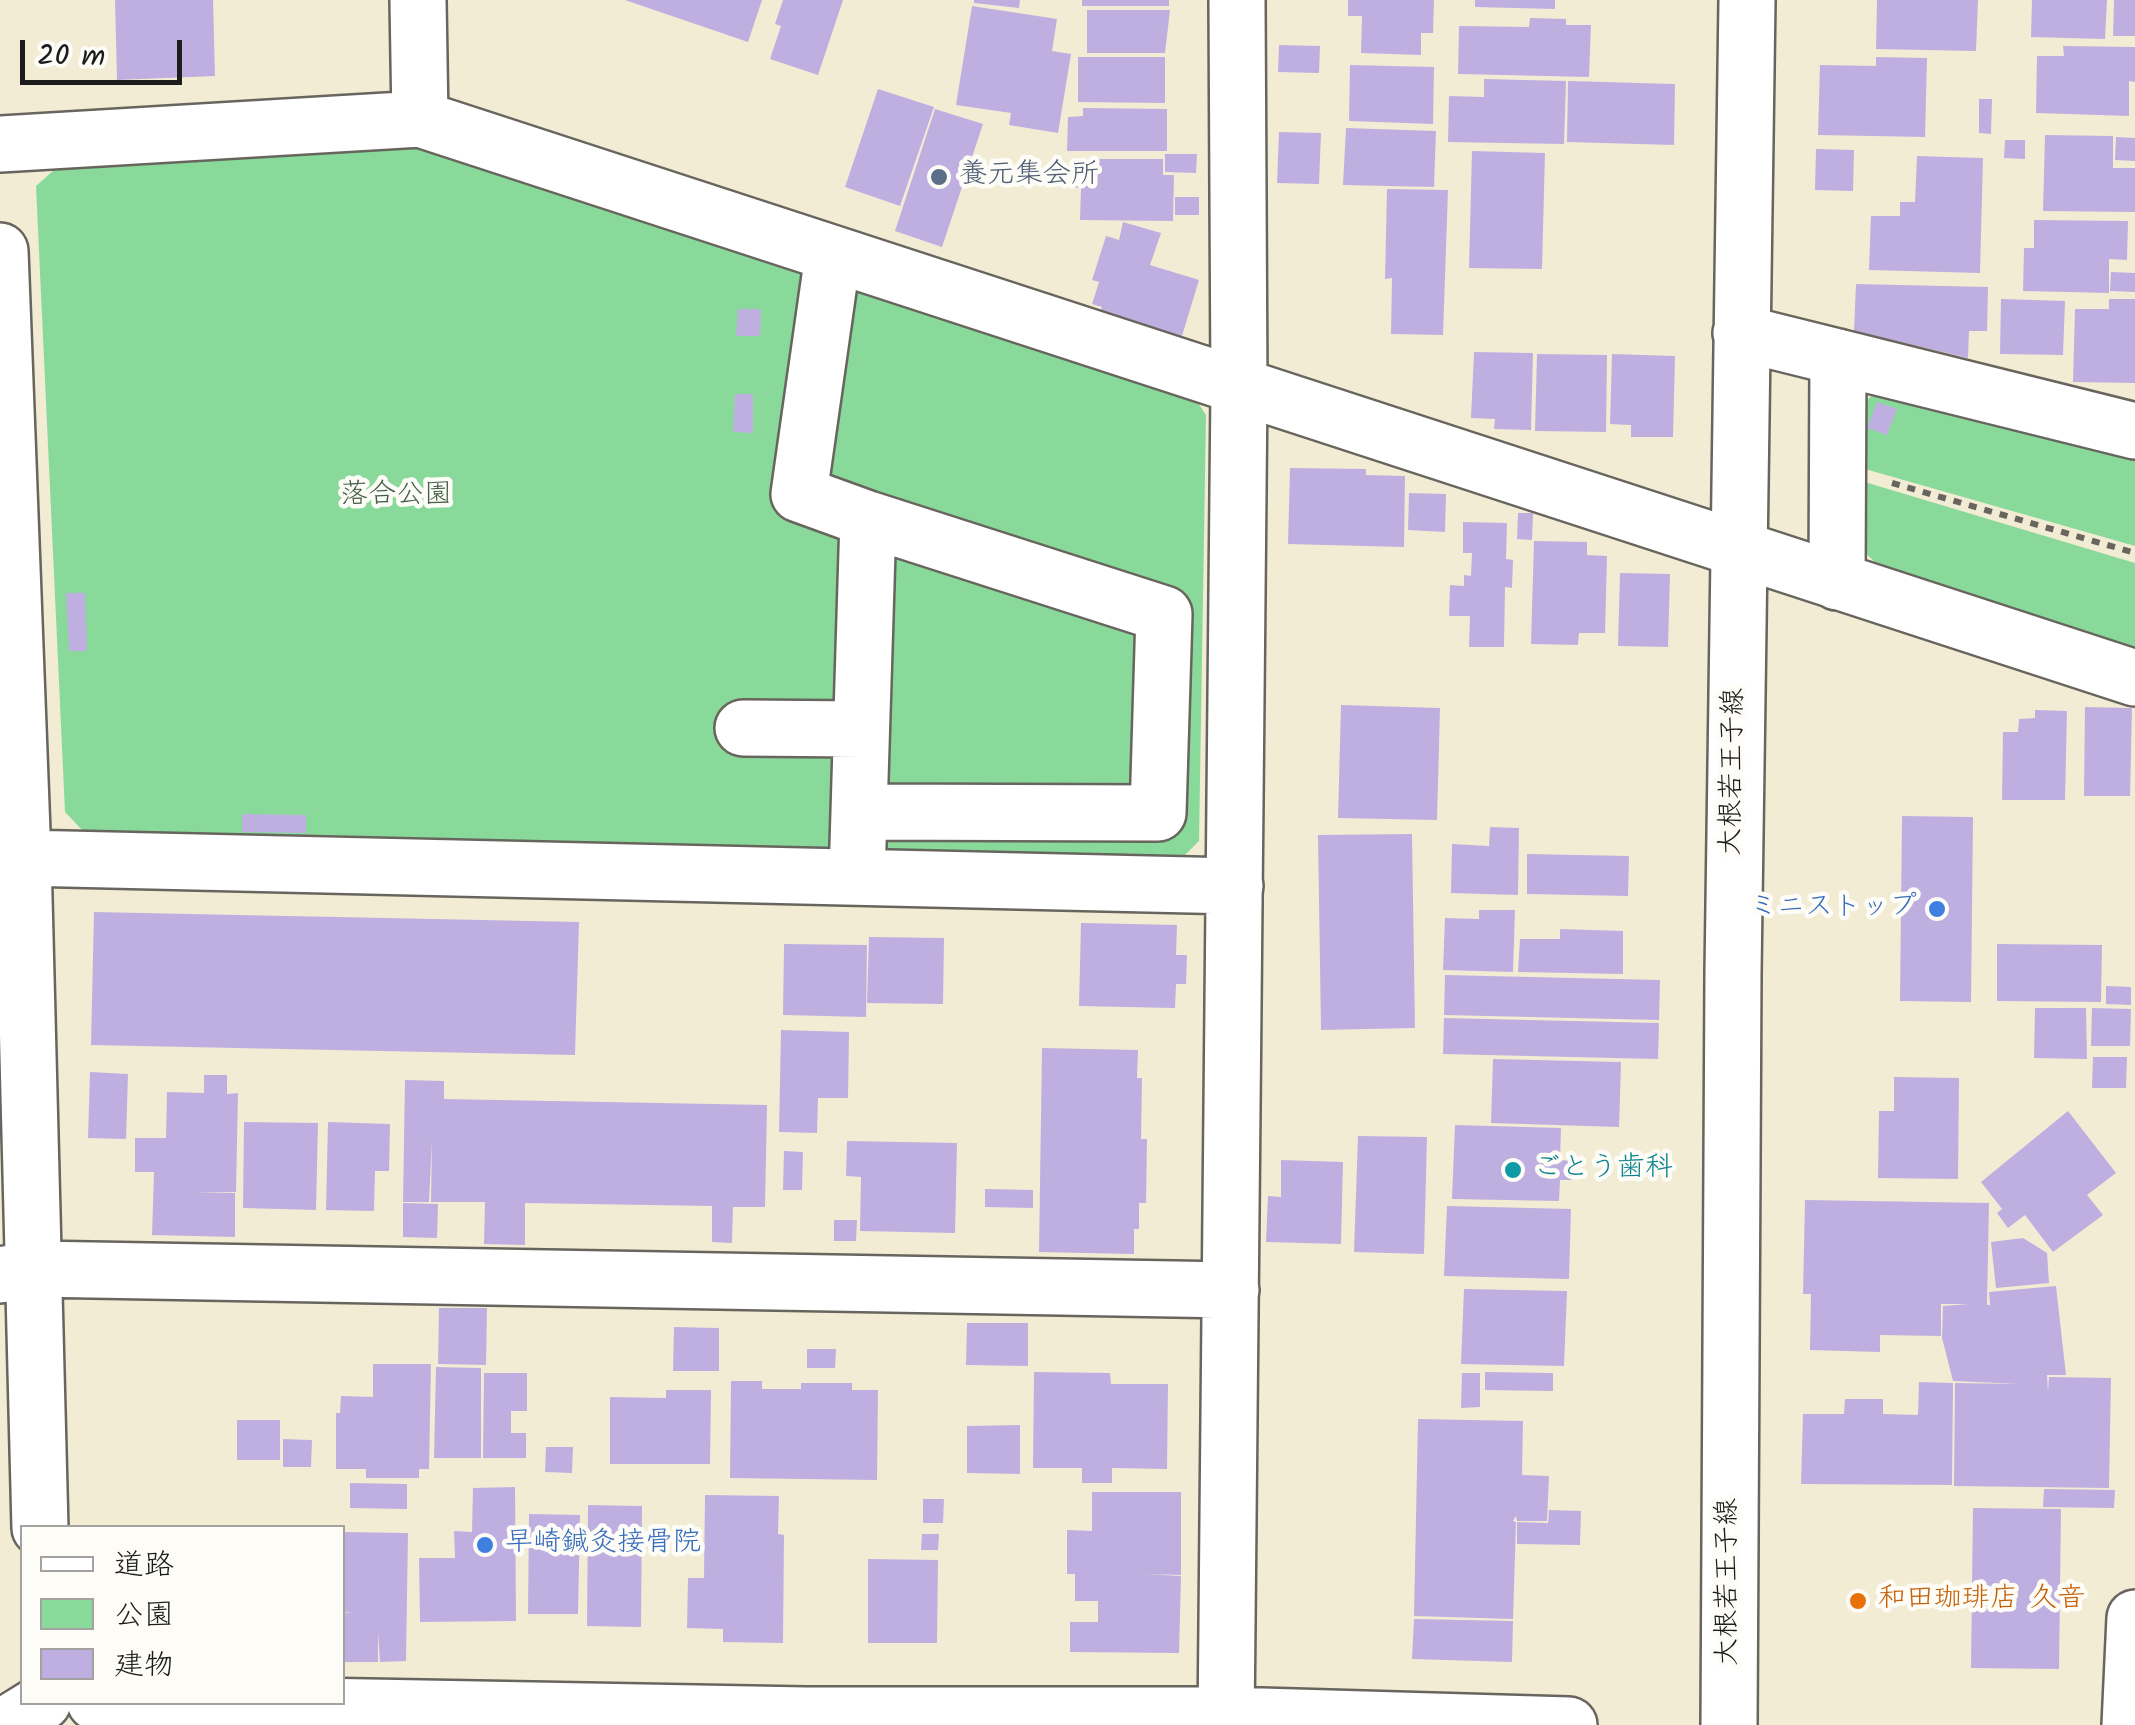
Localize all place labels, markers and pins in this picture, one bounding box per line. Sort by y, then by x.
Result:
place label: 養元集会所 [959,160,1099,194]
marker: 養元集会所 [928,166,950,188]
place label: ミニストップ [1749,892,1917,926]
marker: ミニストップ [1926,898,1948,920]
place label: ごとう歯科 [1533,1153,1673,1187]
marker: ごとう歯科 [1502,1159,1524,1181]
place label: 早崎鍼灸接骨院 [505,1528,701,1562]
marker: 早崎鍼灸接骨院 [474,1534,496,1556]
place label: 和田珈琲店 久音 [1878,1584,2085,1618]
marker: 和田珈琲店 久音 [1847,1590,1869,1612]

